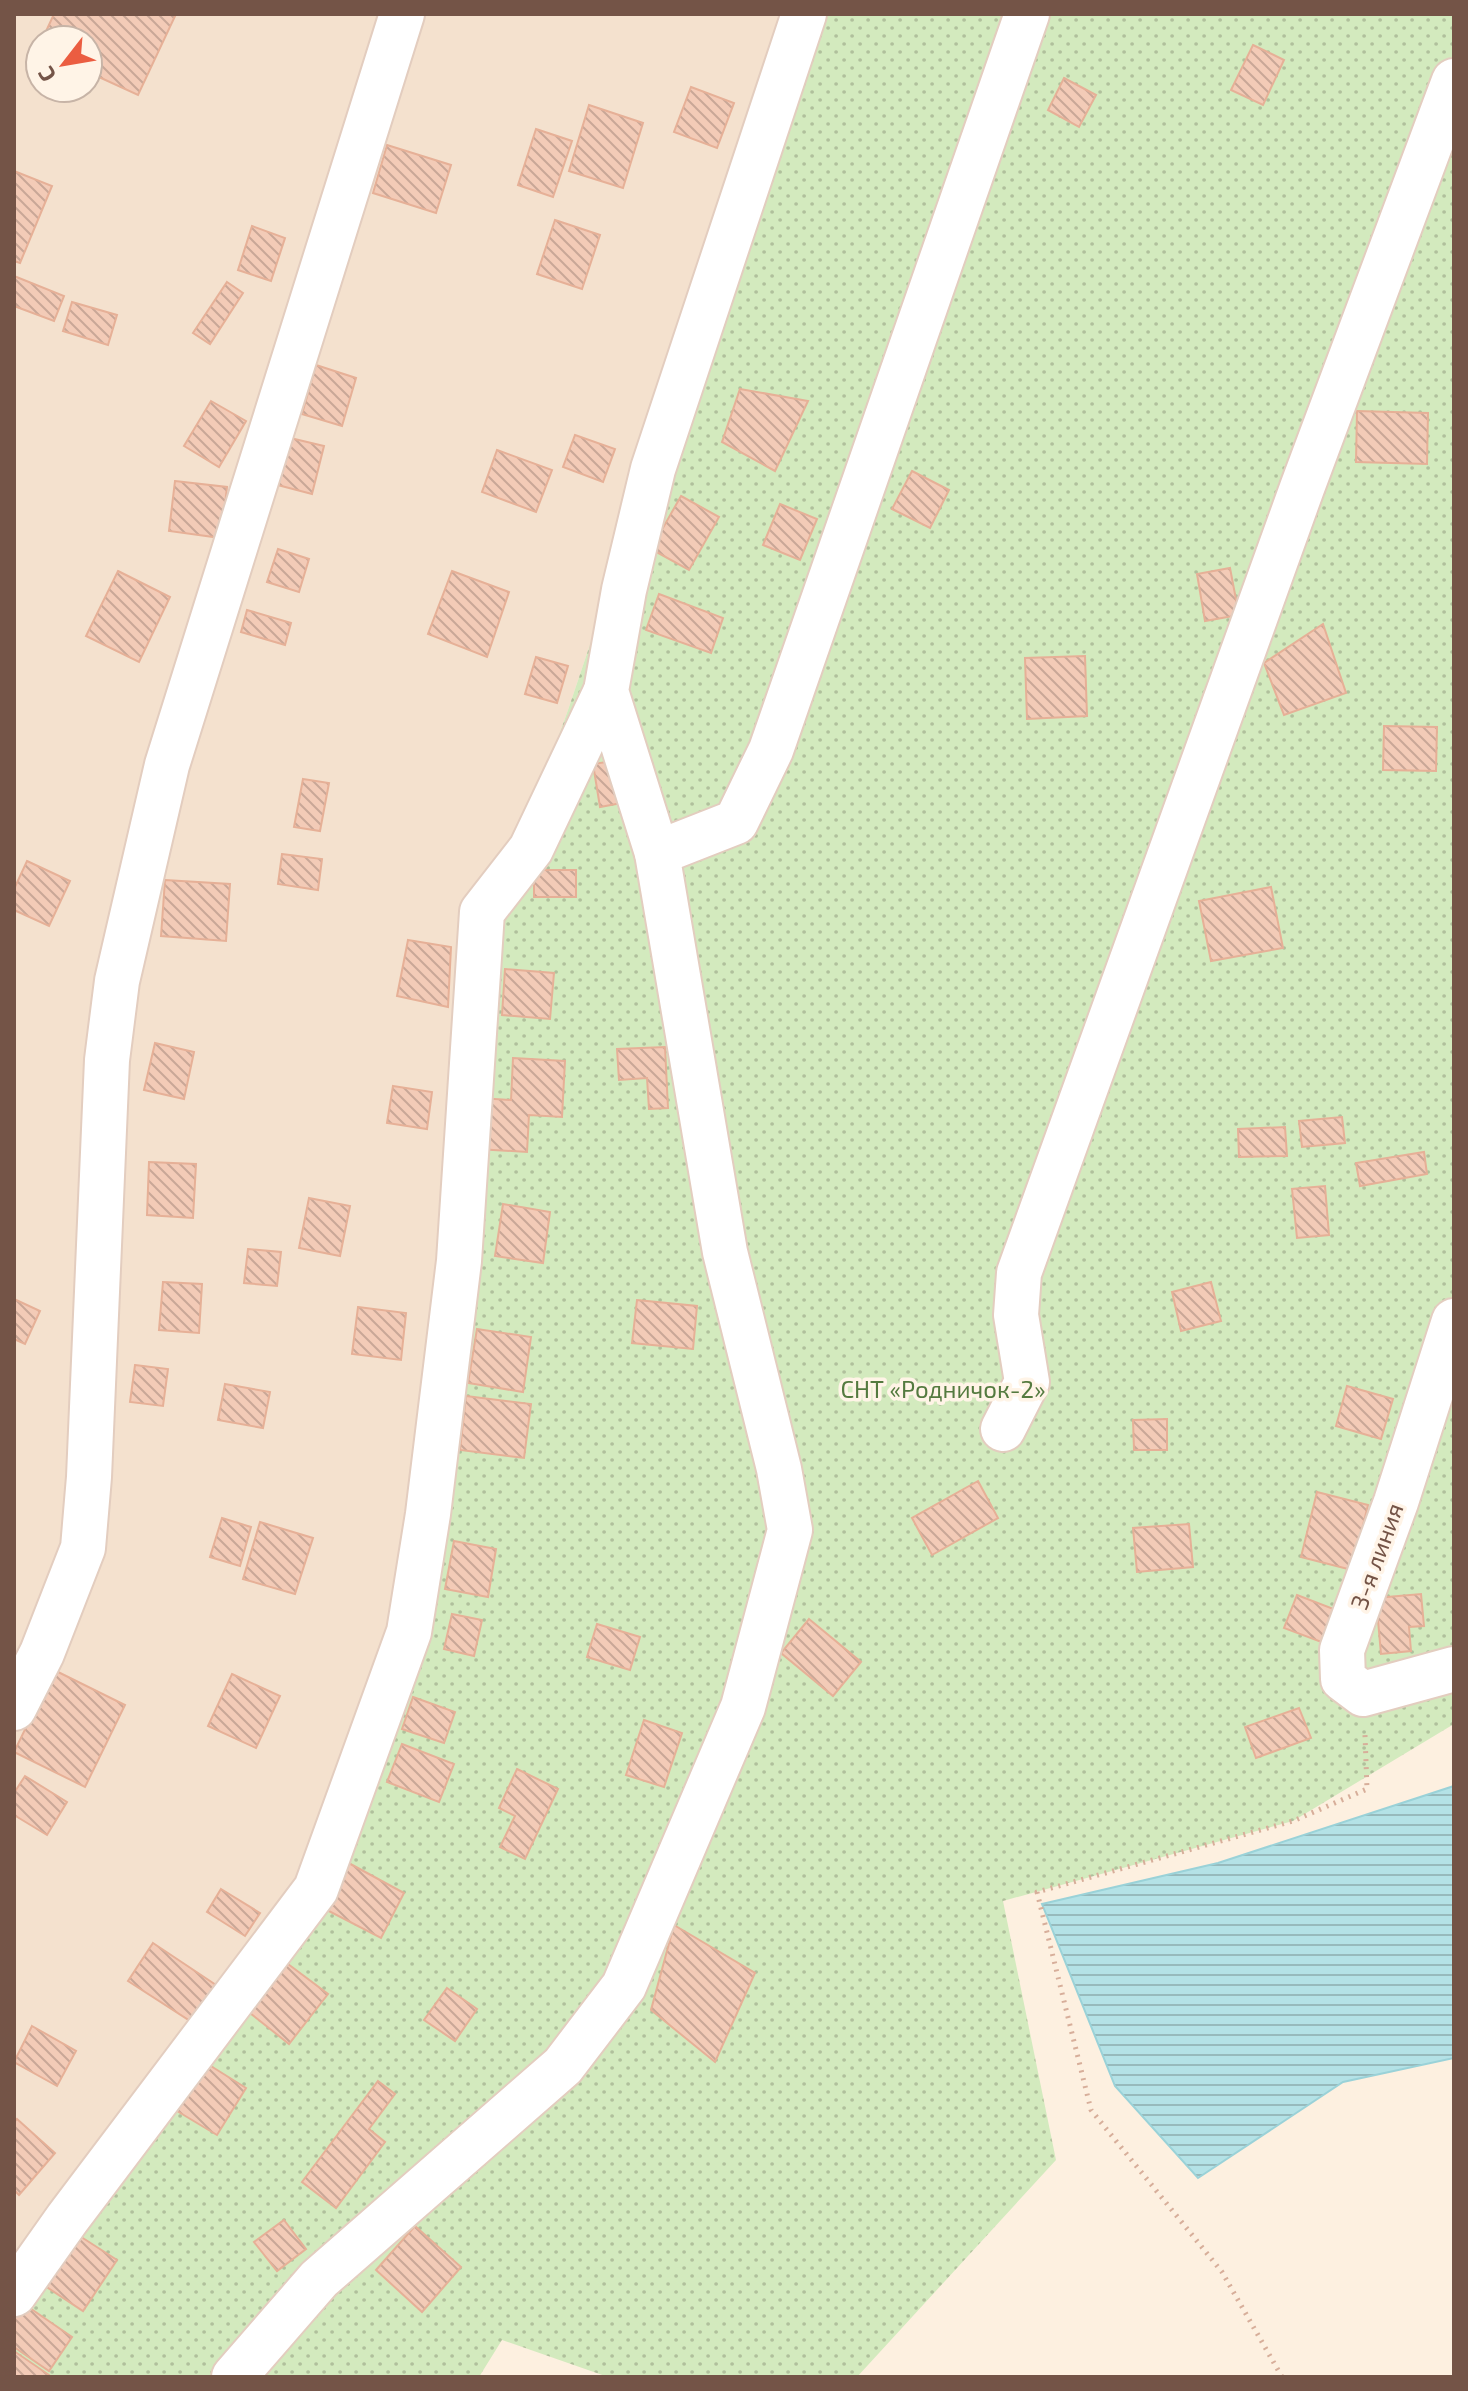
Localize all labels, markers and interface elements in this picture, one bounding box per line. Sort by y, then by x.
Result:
north arrow [24,24,104,104]
text: С [31,63,60,87]
park label: СНТ «Родничок-2» [840,1374,1046,1403]
street label: 3-я линия [1343,1499,1409,1613]

